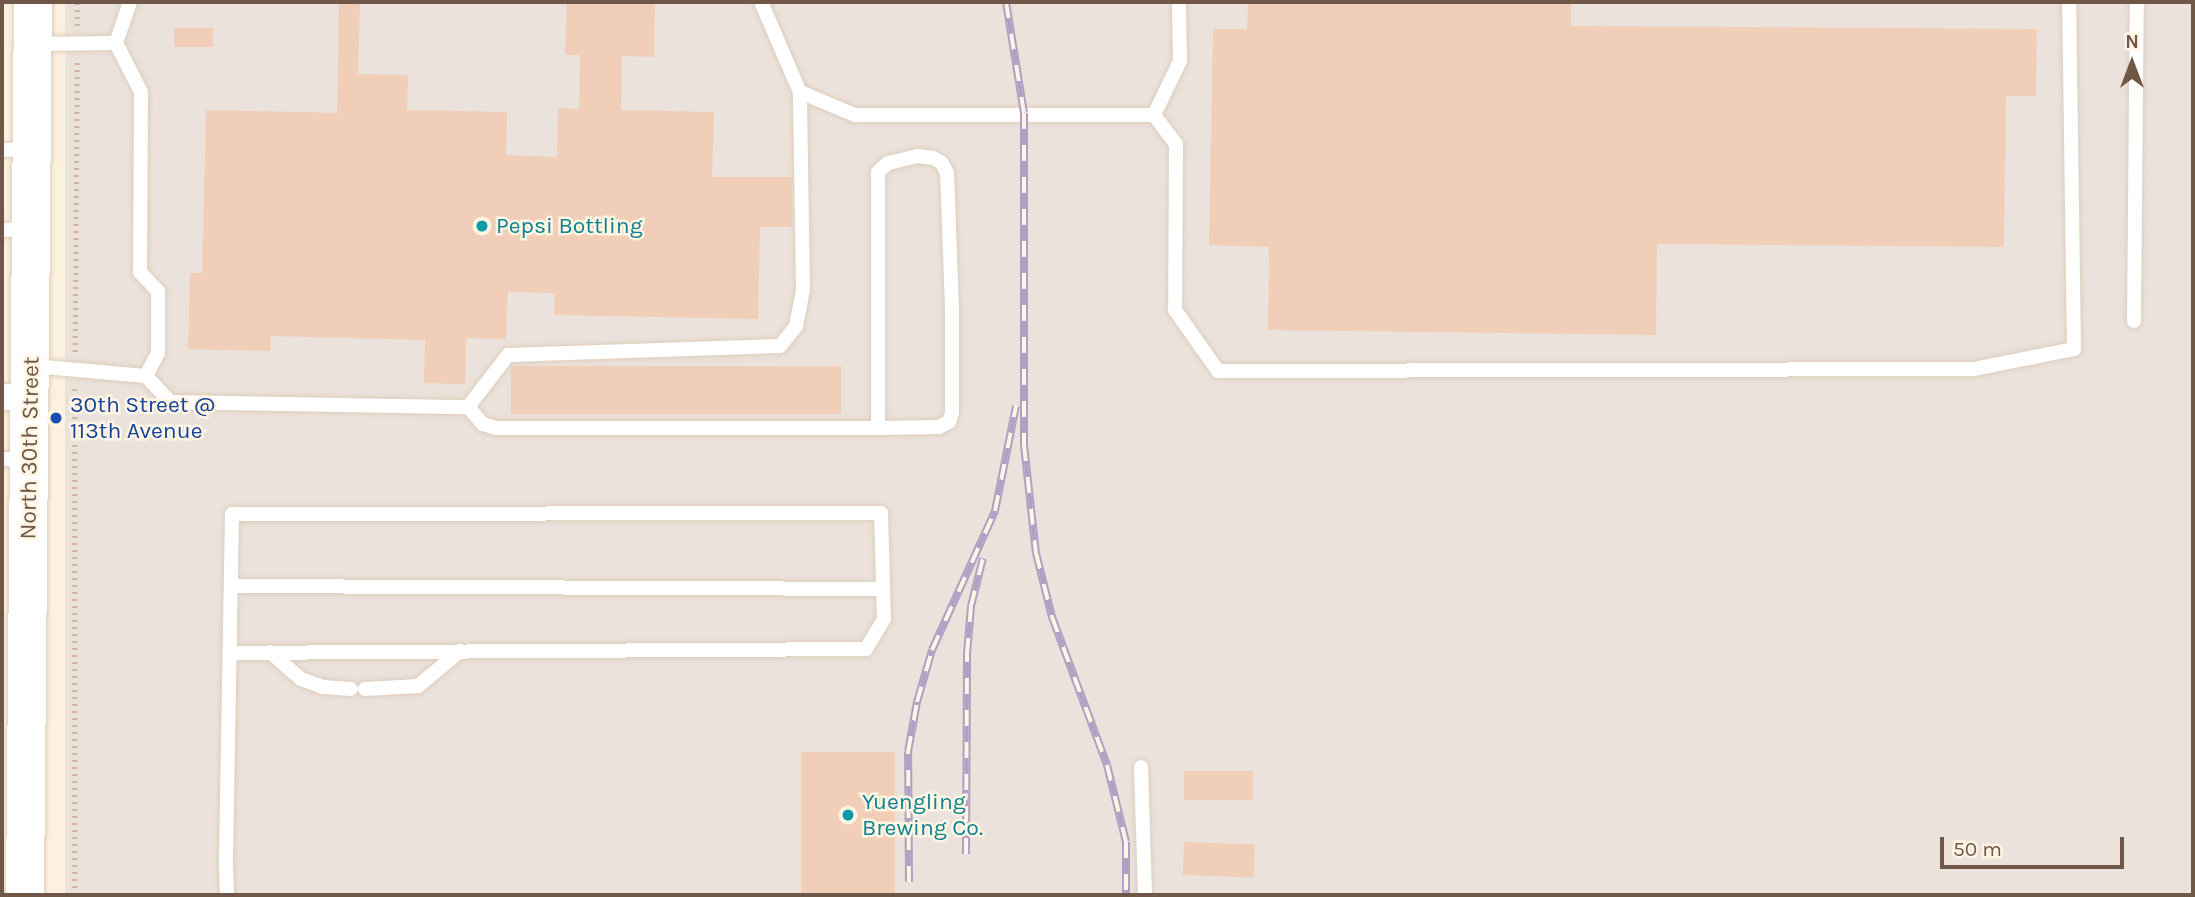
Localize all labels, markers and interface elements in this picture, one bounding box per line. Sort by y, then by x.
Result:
north arrow [2097,28,2167,98]
text: N [2125,31,2139,53]
place label: Pepsi Bottling [496,212,643,240]
marker: Pepsi Bottling [474,218,490,234]
street label: North 30th Street [15,356,45,540]
place label: 30th Street @ 113th Avenue [70,391,215,445]
marker: 30th Street @ 113th Avenue [48,410,64,426]
place label: Yuengling Brewing Co. [862,788,983,842]
marker: Yuengling Brewing Co. [840,807,856,823]
scale bar [1943,824,2127,868]
text: 50 m [1953,837,2002,861]

